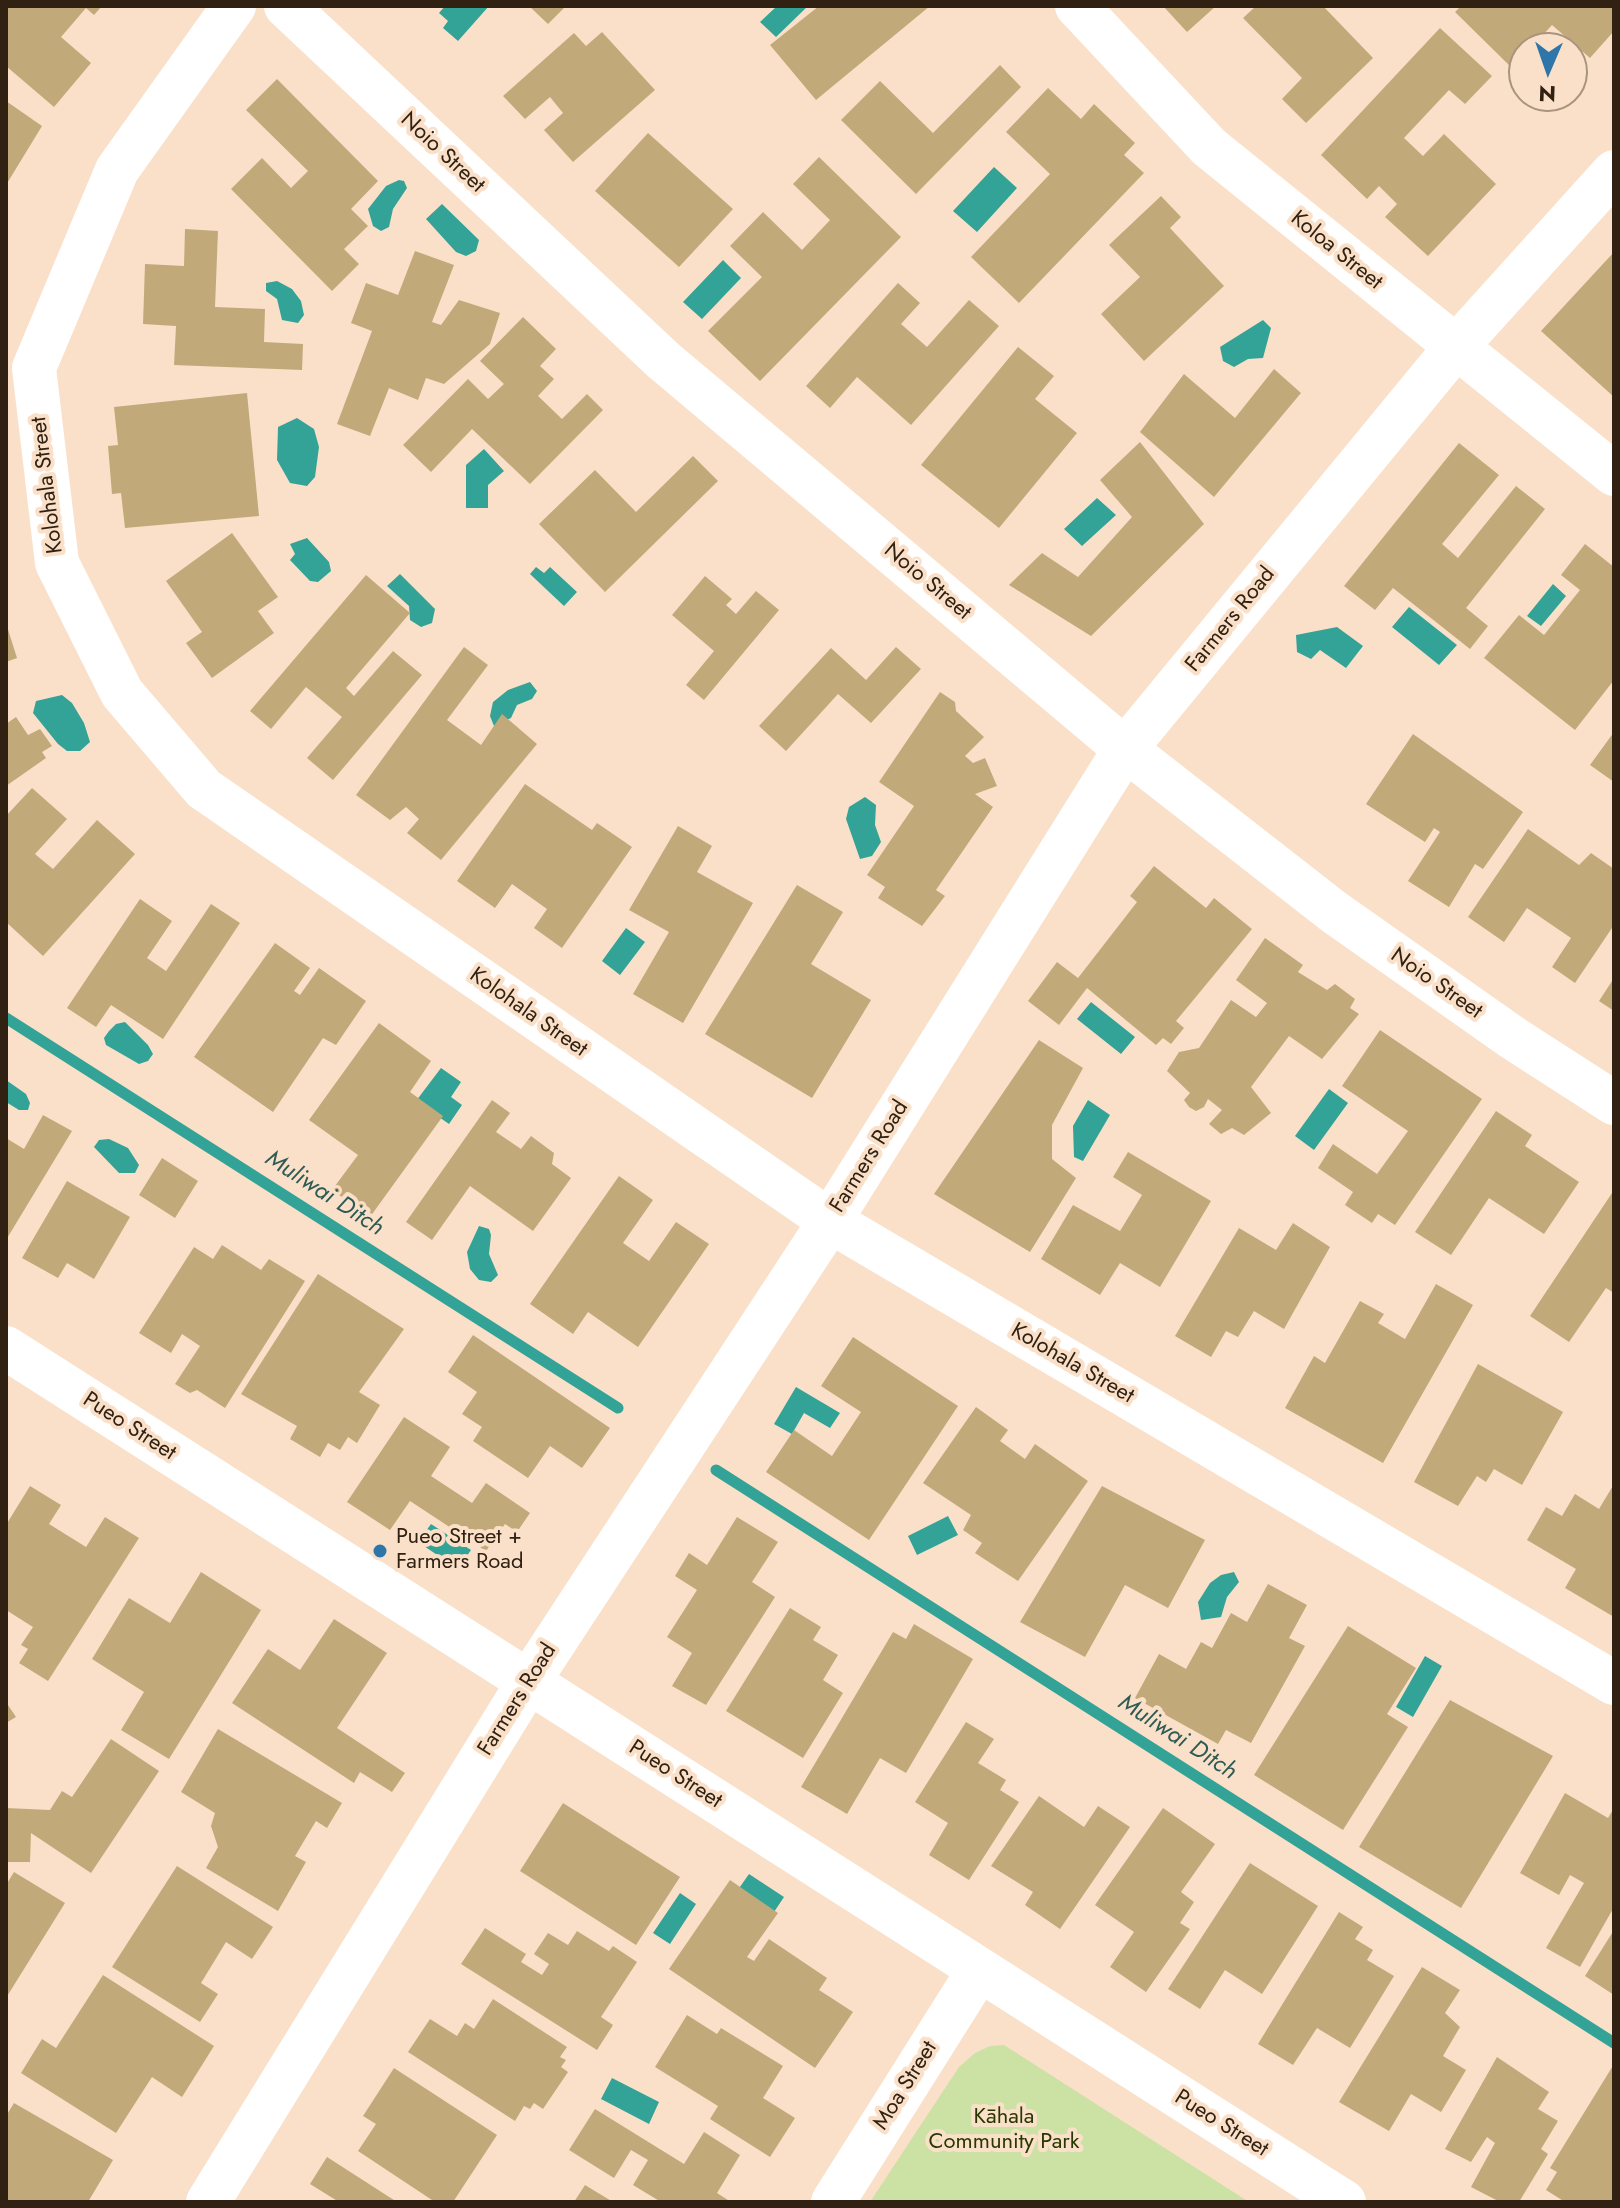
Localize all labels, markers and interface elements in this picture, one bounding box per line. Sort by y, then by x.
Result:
north arrow [1508,32,1588,112]
text: N [1538,78,1557,110]
street label: Noio Street [394,107,490,199]
street label: Koloa Street [1285,206,1387,296]
street label: Kolohala Street [27,415,69,555]
street label: Noio Street [878,538,976,626]
street label: Farmers Road [1181,562,1281,678]
street label: Noio Street [1385,943,1487,1025]
street label: Kolohala Street [464,963,592,1063]
street label: Farmers Road [825,1096,915,1218]
water label: Muliwai Ditch [259,1145,389,1243]
street label: Kolohala Street [1006,1318,1138,1410]
street label: Pueo Street [78,1387,180,1467]
place label: Pueo Street + Farmers Road [396,1525,523,1576]
marker: Pueo Street + Farmers Road [371,1542,389,1560]
street label: Farmers Road [473,1639,563,1761]
water label: Muliwai Ditch [1112,1689,1242,1787]
street label: Pueo Street [624,1735,726,1815]
street label: Moa Street [868,2037,944,2135]
street label: Pueo Street [1169,2085,1273,2163]
park label: Kāhala Community Park [929,2105,1079,2156]

